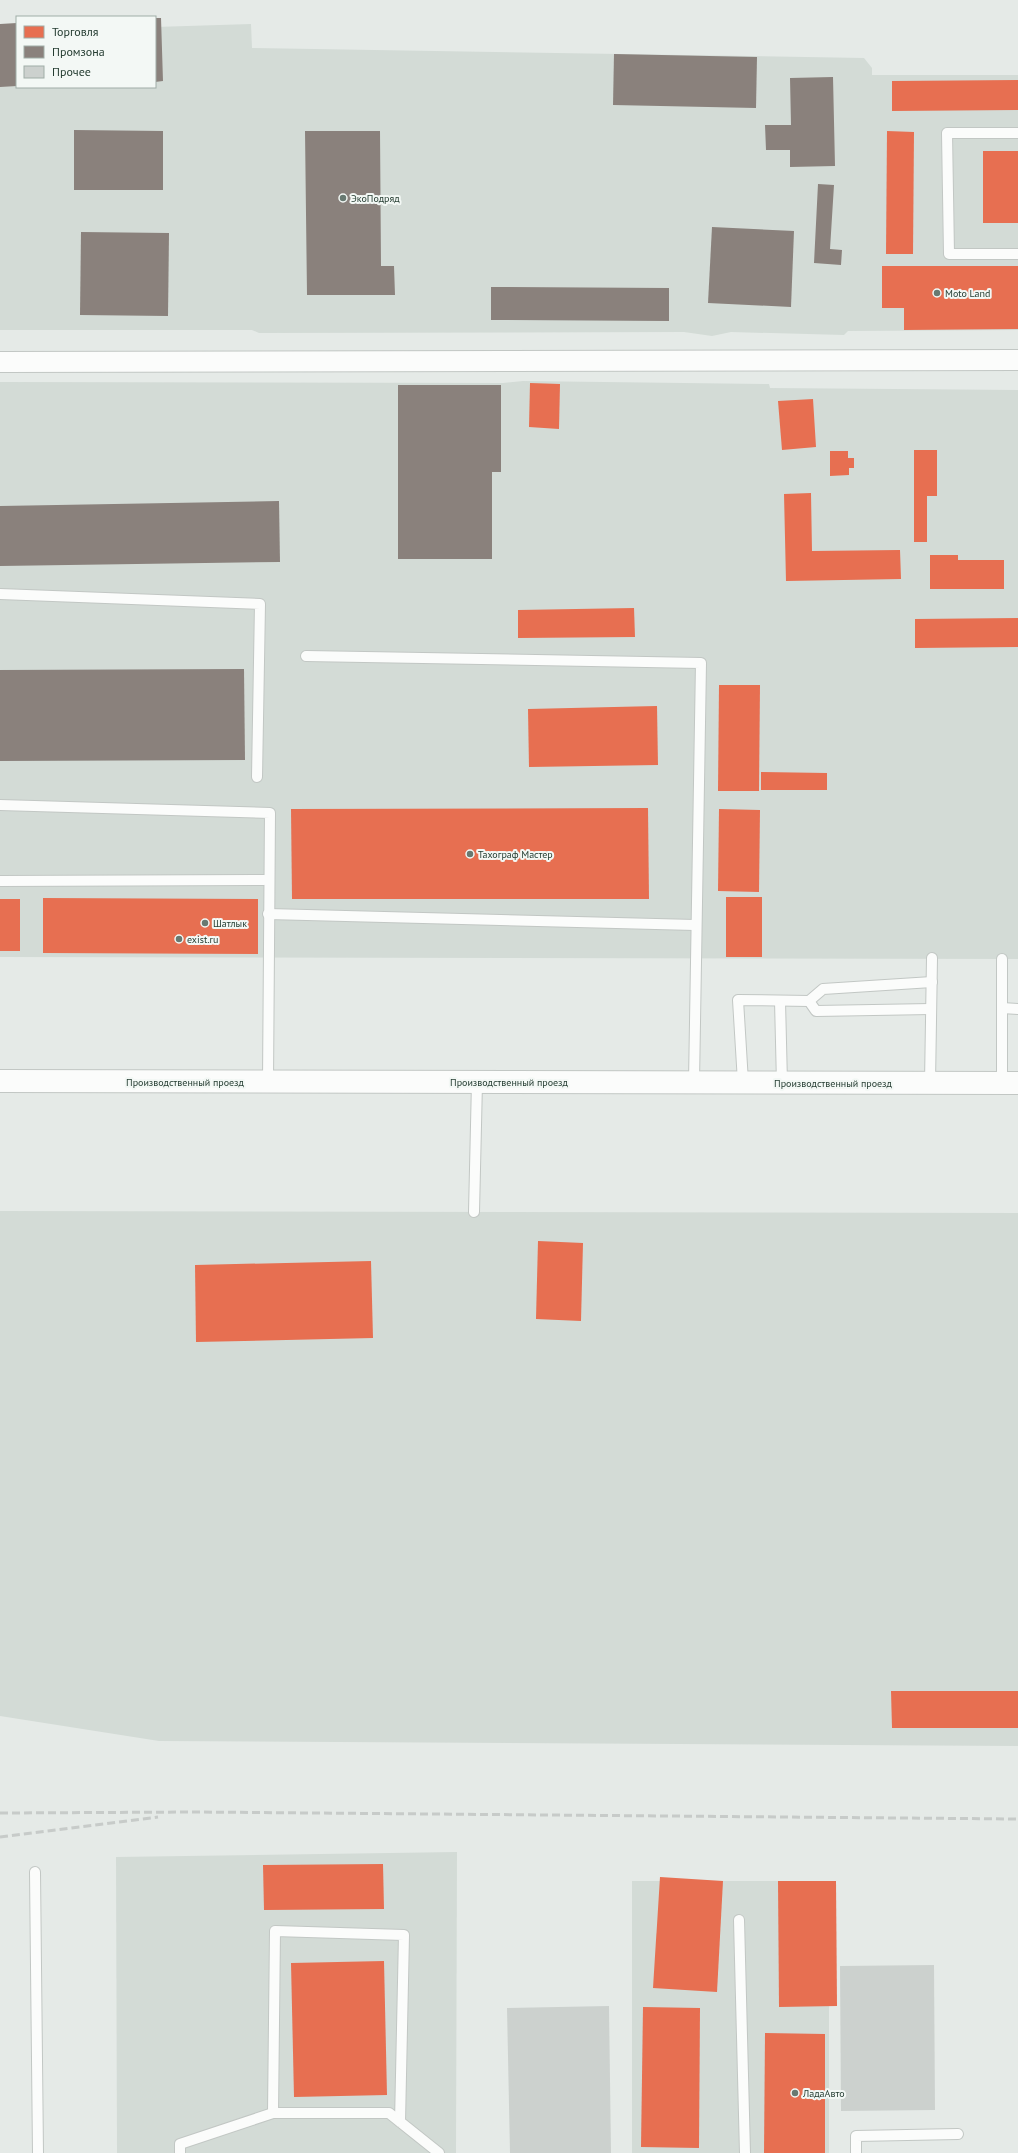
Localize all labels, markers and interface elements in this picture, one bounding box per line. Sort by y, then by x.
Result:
legend [16,16,156,88]
text: Торговля [52,24,98,39]
text: Промзона [52,44,105,59]
text: Прочее [52,64,91,79]
place label: ЭкоПодряд [351,192,400,205]
marker: ЭкоПодряд [338,193,348,203]
place label: Moto Land [945,287,990,300]
marker: Moto Land [932,288,942,298]
place label: Тахограф Мастер [478,848,553,861]
marker: Тахограф Мастер [465,849,475,859]
place label: Шатлык [213,917,247,930]
marker: Шатлык [200,918,210,928]
place label: exist.ru [187,933,218,946]
marker: exist.ru [174,934,184,944]
street label: Производственный проезд [126,1076,245,1089]
street label: Производственный проезд [450,1076,569,1089]
street label: Производственный проезд [774,1077,893,1090]
place label: ЛадаАвто [802,2087,845,2100]
marker: ЛадаАвто [790,2088,800,2098]

